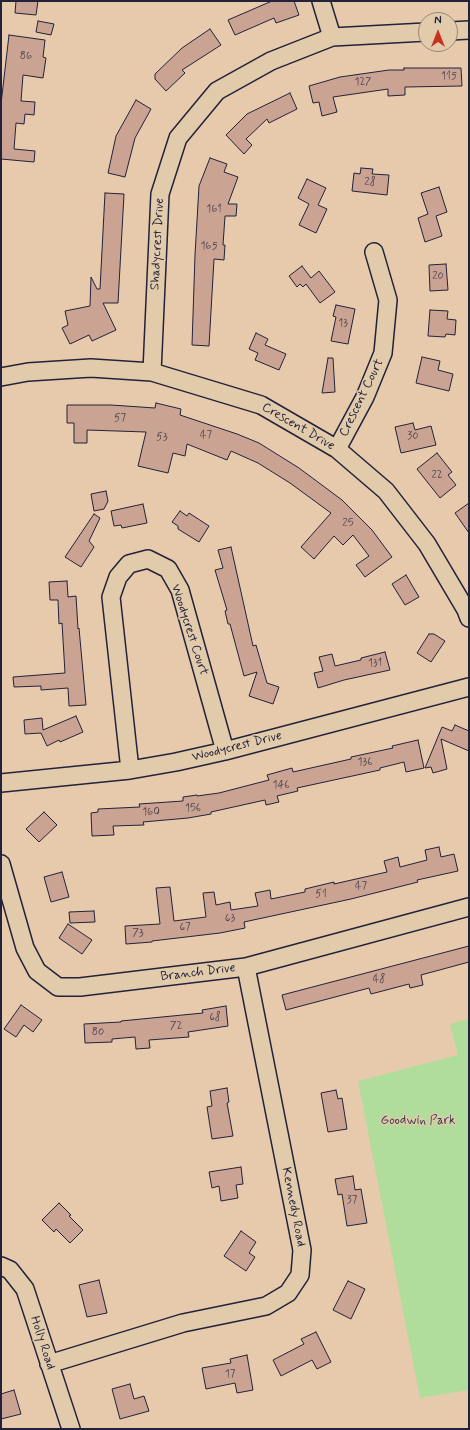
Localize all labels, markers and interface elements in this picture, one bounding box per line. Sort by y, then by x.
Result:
north arrow [418,12,458,52]
text: N [434,14,442,28]
house number: 86 [20,50,32,64]
house number: 115 [441,70,457,84]
house number: 127 [355,76,371,90]
house number: 28 [364,176,376,190]
street label: Shadycrest Drive [148,198,168,290]
house number: 161 [206,203,222,217]
house number: 165 [200,240,218,254]
house number: 20 [432,270,444,284]
house number: 13 [338,317,348,331]
street label: Crescent Court [336,357,388,439]
street label: Crescent Drive [259,400,337,454]
house number: 57 [114,412,126,426]
house number: 47 [200,429,212,443]
house number: 30 [407,430,419,444]
house number: 53 [156,431,168,445]
house number: 22 [431,469,443,483]
house number: 25 [342,517,354,531]
street label: Woodycrest Court [167,583,211,677]
house number: 131 [368,657,382,671]
street label: Woodycrest Drive [190,728,284,766]
house number: 136 [358,756,372,770]
house number: 146 [273,779,289,793]
house number: 156 [185,802,201,816]
house number: 160 [142,806,160,820]
house number: 47 [355,880,367,894]
house number: 51 [315,888,327,902]
house number: 63 [225,912,235,926]
house number: 67 [179,921,191,935]
house number: 73 [132,927,144,941]
street label: Branch Drive [160,961,236,985]
house number: 48 [373,973,385,987]
house number: 68 [209,1011,221,1025]
house number: 72 [170,1020,182,1034]
house number: 80 [92,1026,104,1040]
park label: Goodwin Park [381,1113,455,1129]
street label: Kennedy Road [278,1166,308,1248]
house number: 37 [347,1194,357,1208]
street label: Holly Road [26,1314,58,1372]
house number: 17 [225,1368,235,1382]

